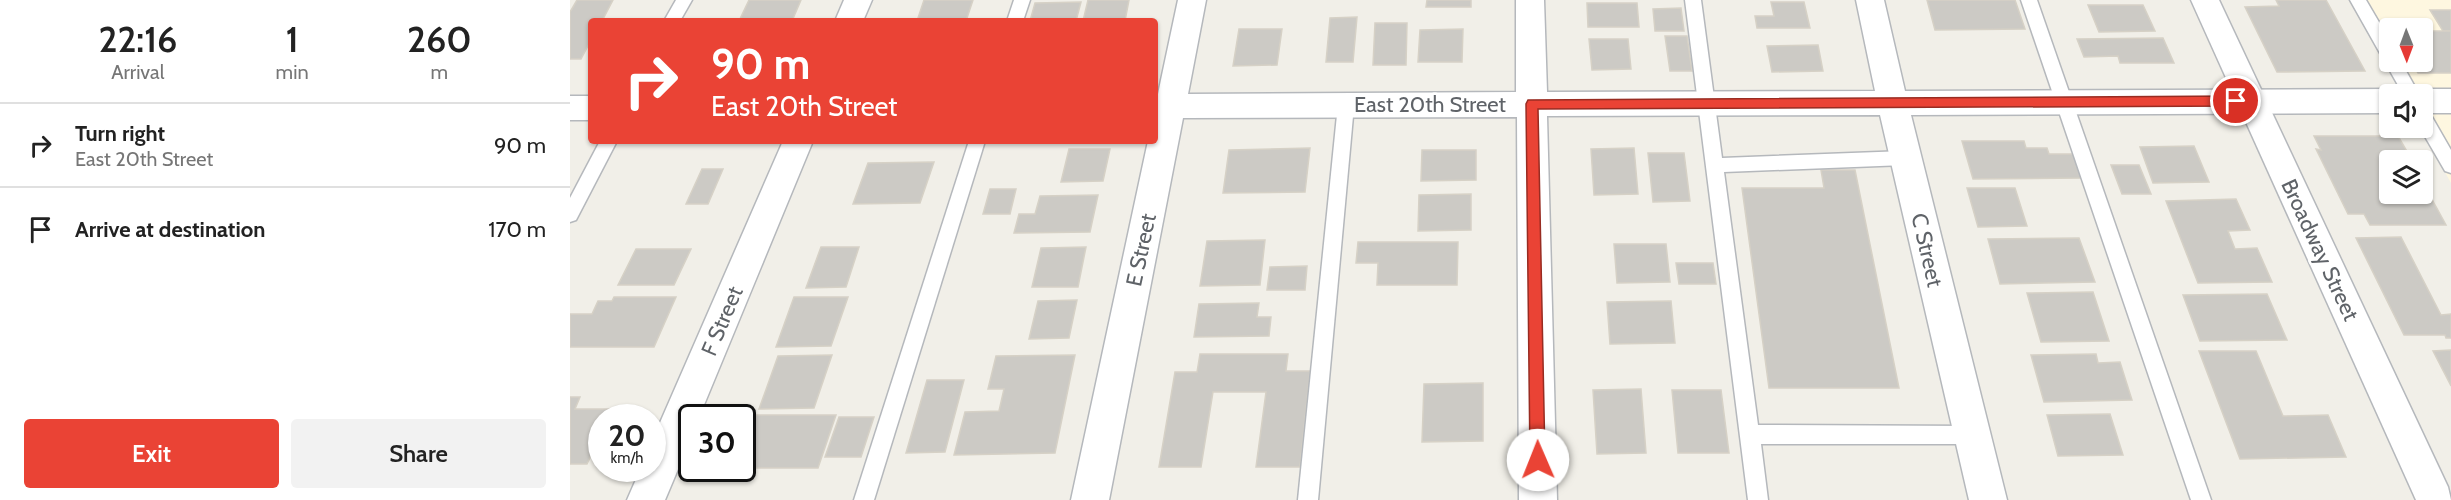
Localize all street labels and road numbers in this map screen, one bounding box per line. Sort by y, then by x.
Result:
street label: East 20th Street [1354,91,1507,118]
street label: Broadway Street [2275,175,2365,326]
street label: C Street [1905,210,1949,290]
street label: E Street [1120,211,1162,289]
street label: F Street [695,282,749,360]

